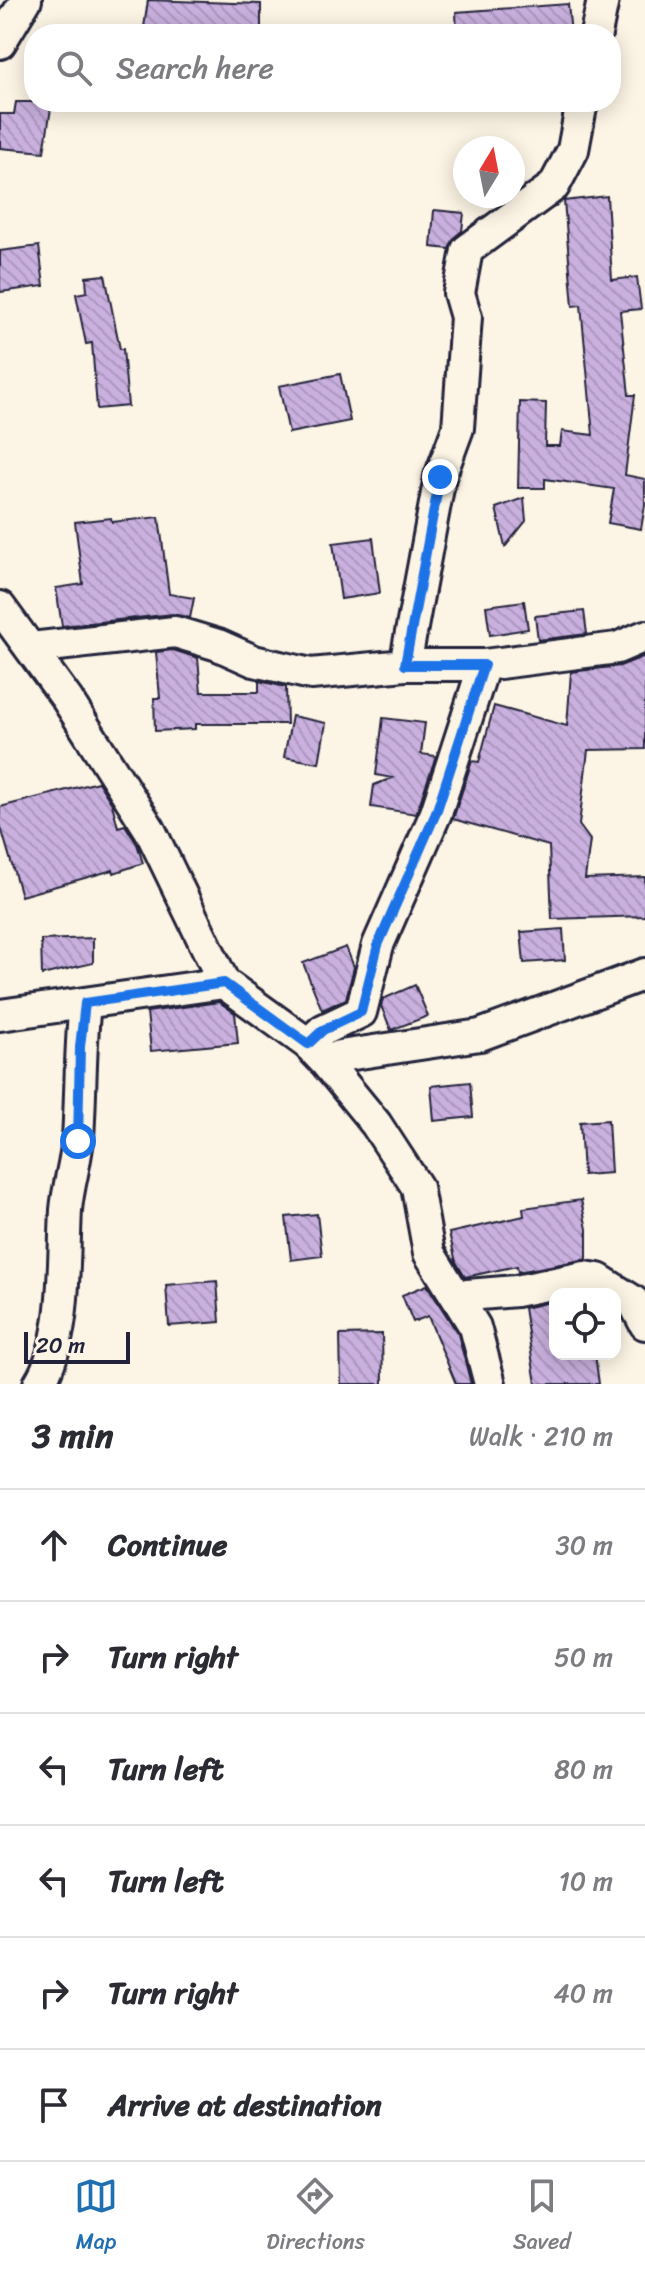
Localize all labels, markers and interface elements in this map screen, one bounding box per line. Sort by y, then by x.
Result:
search box [24,24,621,112]
text: Search here [116,41,274,95]
icon: search [52,46,96,90]
north arrow [453,136,525,208]
route end [422,459,458,495]
route start [60,1123,96,1159]
map controls [549,1288,621,1360]
button: locate [549,1288,621,1360]
text: 20 m [36,1326,85,1365]
scale bar [24,1328,130,1364]
text: 3 min [32,1406,113,1466]
text: Walk · 210 m [469,1413,613,1459]
text: Continue [108,1518,227,1572]
text: 30 m [556,1522,613,1568]
icon: ahead [32,1523,76,1567]
text: Turn right [108,1630,238,1684]
text: 50 m [554,1634,613,1680]
icon: right [32,1635,76,1679]
text: Turn left [108,1742,224,1796]
text: 80 m [554,1746,613,1792]
icon: left [32,1747,76,1791]
text: Turn left [108,1854,224,1908]
text: 10 m [559,1858,613,1904]
icon: left [32,1859,76,1903]
text: Turn right [108,1966,238,2020]
text: 40 m [554,1970,613,2016]
icon: right [32,1971,76,2015]
text: Arrive at destination [108,2078,382,2132]
icon: arrive [32,2083,76,2127]
tab: Map [74,2174,118,2261]
tab: Directions [266,2174,365,2261]
tab: Saved [513,2174,571,2261]

